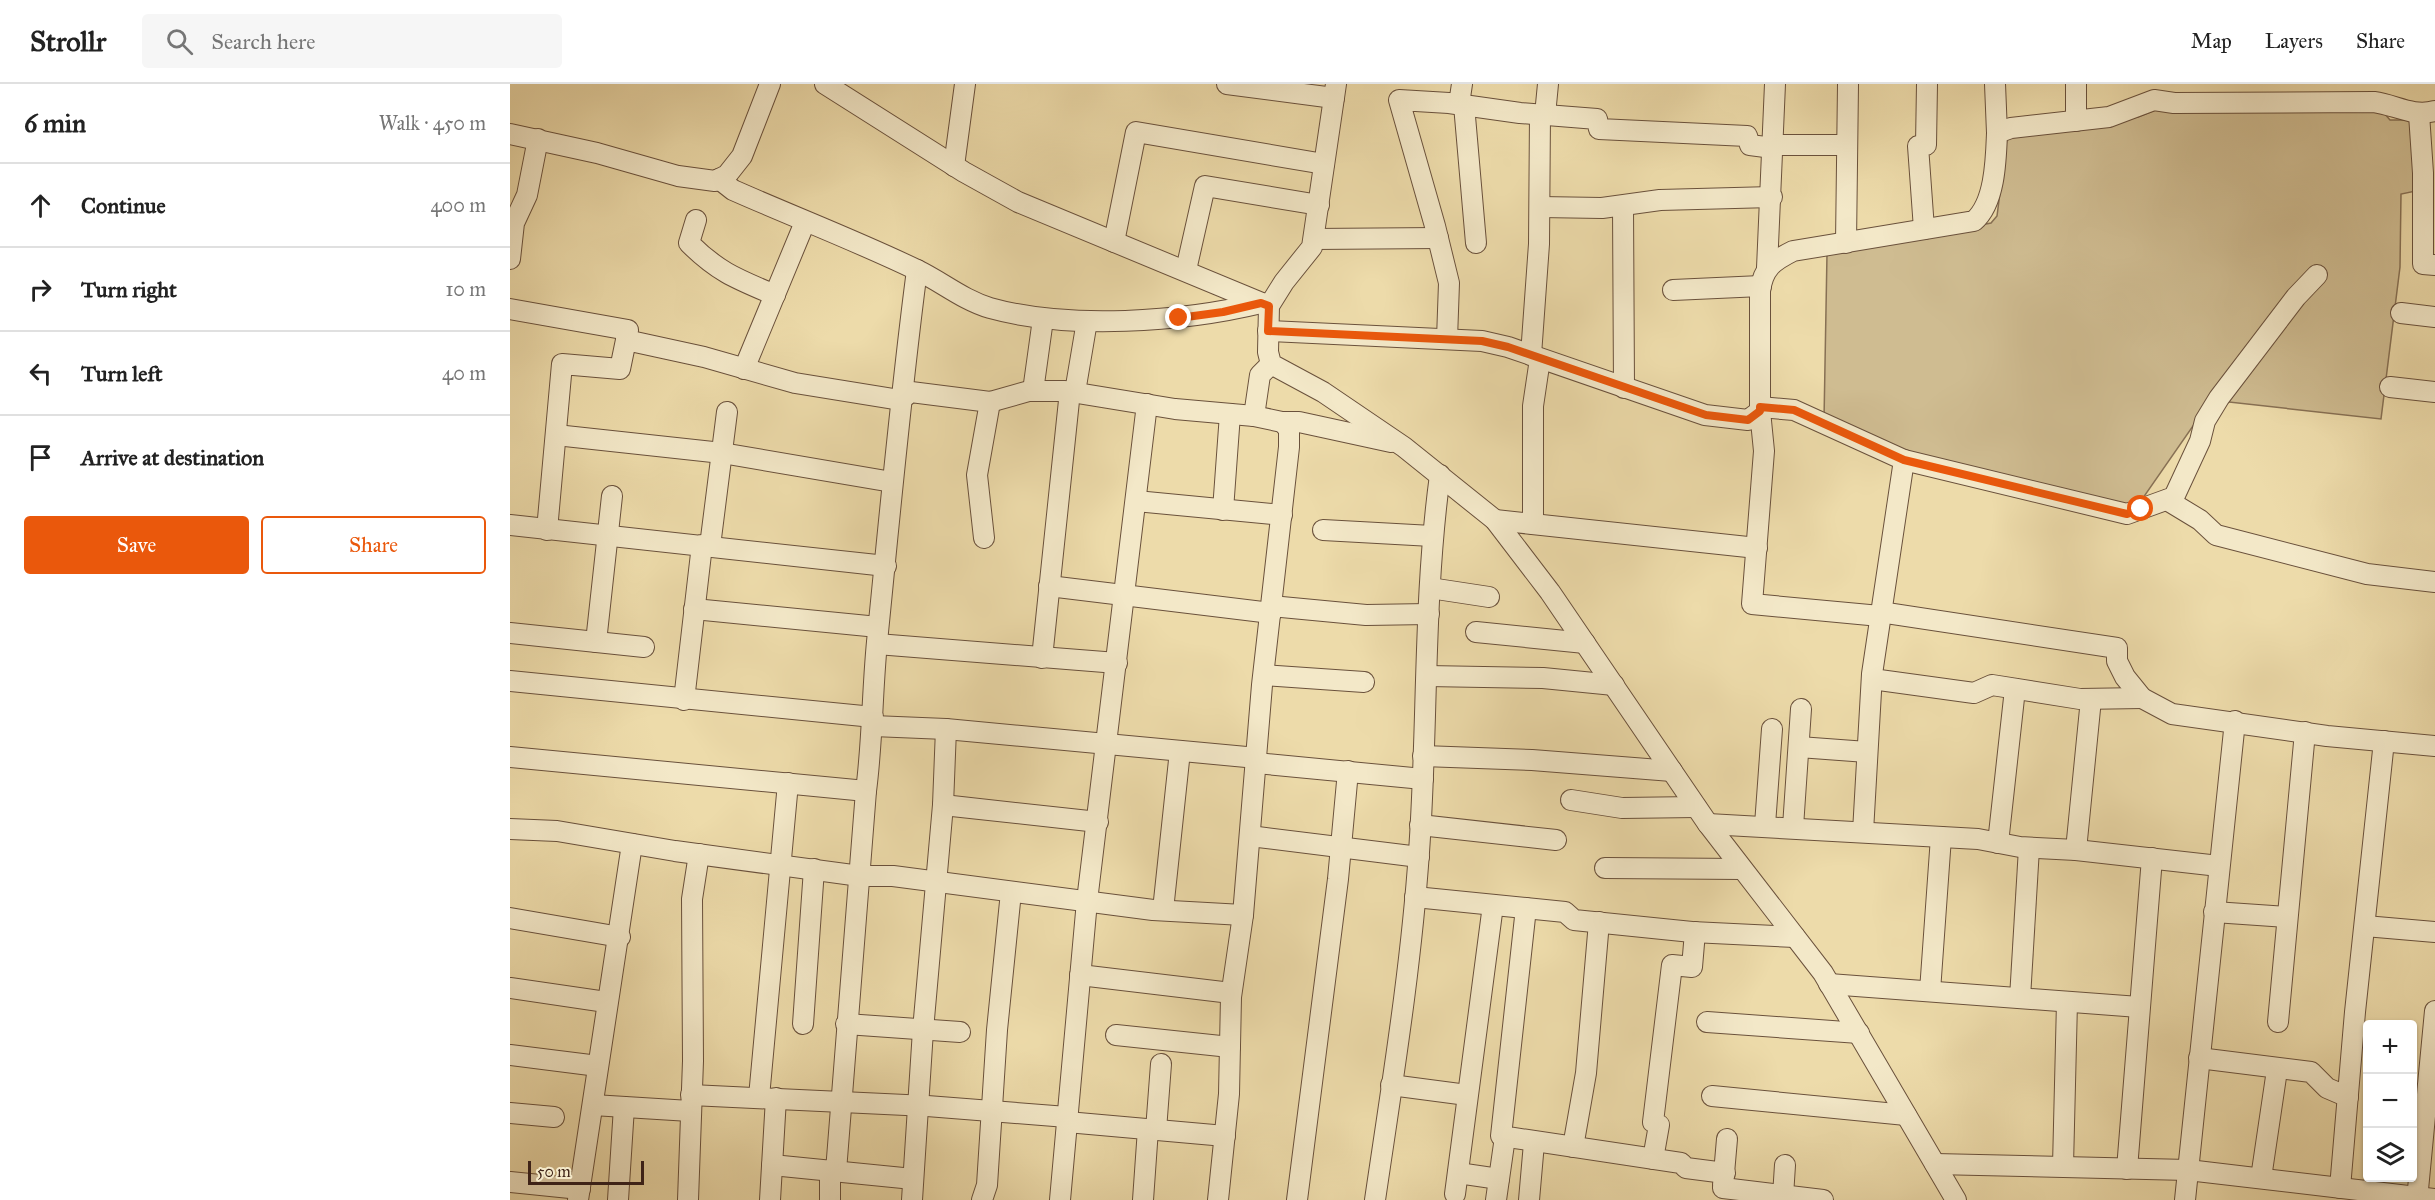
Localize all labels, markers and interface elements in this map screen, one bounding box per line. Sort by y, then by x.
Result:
search box [142,14,562,68]
text: Strollr [30,24,106,59]
icon: search [163,25,196,58]
text: Search here [211,28,315,55]
text: Map [2191,28,2232,54]
text: Layers [2265,28,2323,54]
text: Share [2356,28,2405,54]
text: 6 min [24,107,86,139]
text: Walk · 450 m [379,111,486,135]
icon: ahead [24,189,57,222]
text: Continue [81,192,166,219]
text: 400 m [430,193,486,217]
icon: right [24,273,57,306]
text: Turn right [81,276,177,303]
text: 10 m [445,277,486,301]
route end [1165,304,1191,330]
icon: left [24,357,57,390]
text: Turn left [81,360,163,387]
text: 40 m [442,361,486,385]
icon: arrive [24,441,57,474]
text: Arrive at destination [81,444,264,471]
route start [2127,495,2153,521]
button: Save [24,516,249,574]
button: Share [261,516,486,574]
map controls [2363,1020,2417,1182]
button: + [2363,1020,2417,1074]
button: − [2363,1074,2417,1128]
button: layers [2363,1128,2417,1182]
scale bar [528,1158,644,1186]
text: 50 m [537,1162,571,1181]

